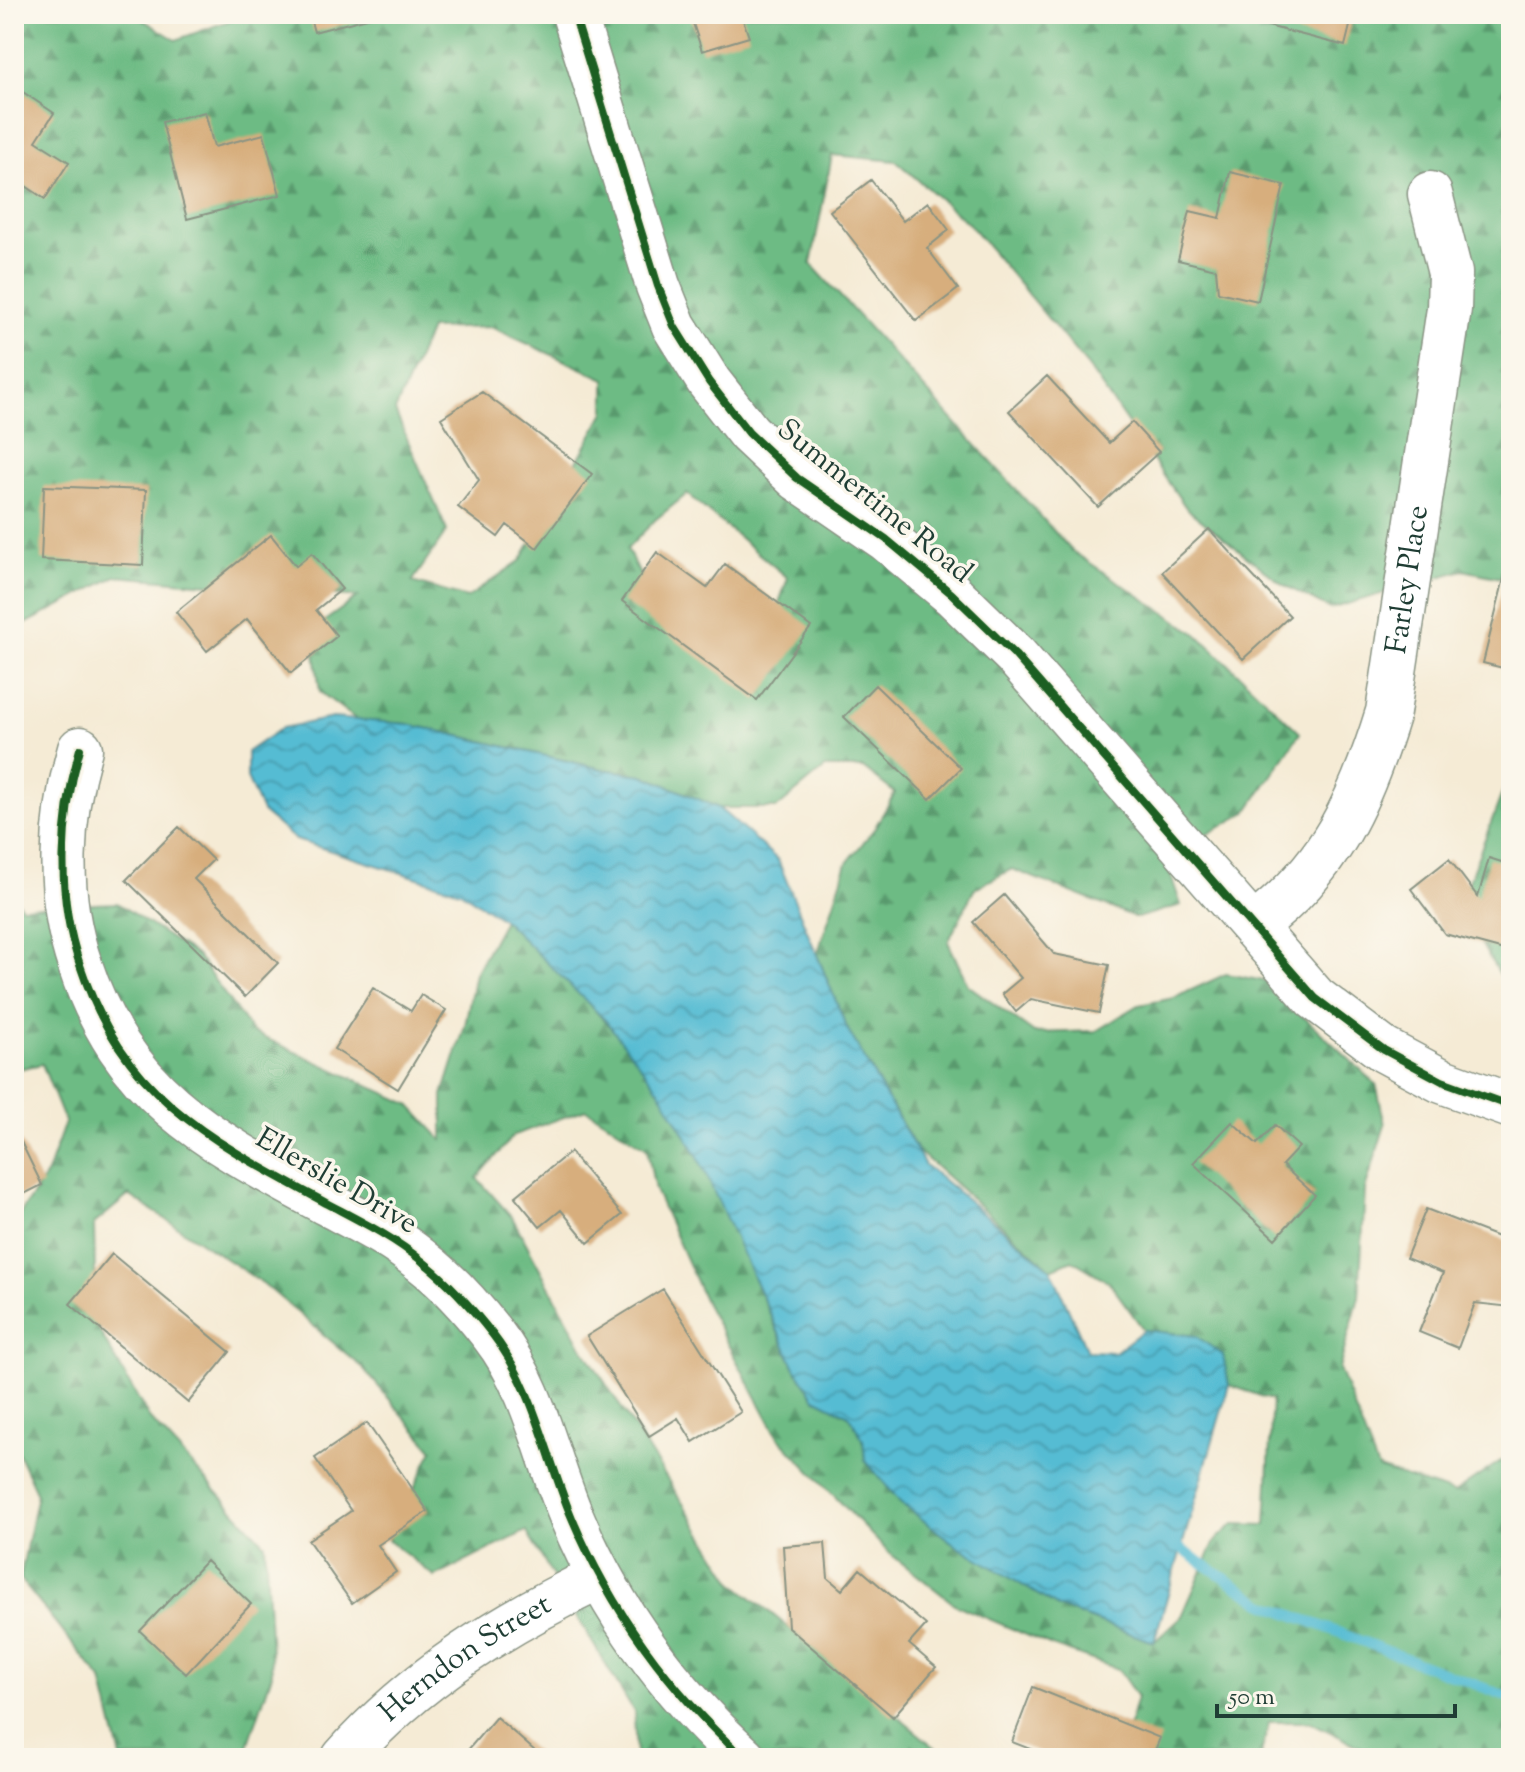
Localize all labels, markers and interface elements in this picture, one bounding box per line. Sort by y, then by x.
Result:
street label: Summertime Road [767,410,981,595]
street label: Farley Place [1376,502,1441,657]
street label: Ellerslie Drive [247,1118,425,1246]
street label: Herndon Street [370,1584,559,1733]
scale bar [1217,1668,1455,1718]
text: 50 m [1227,1681,1275,1715]

